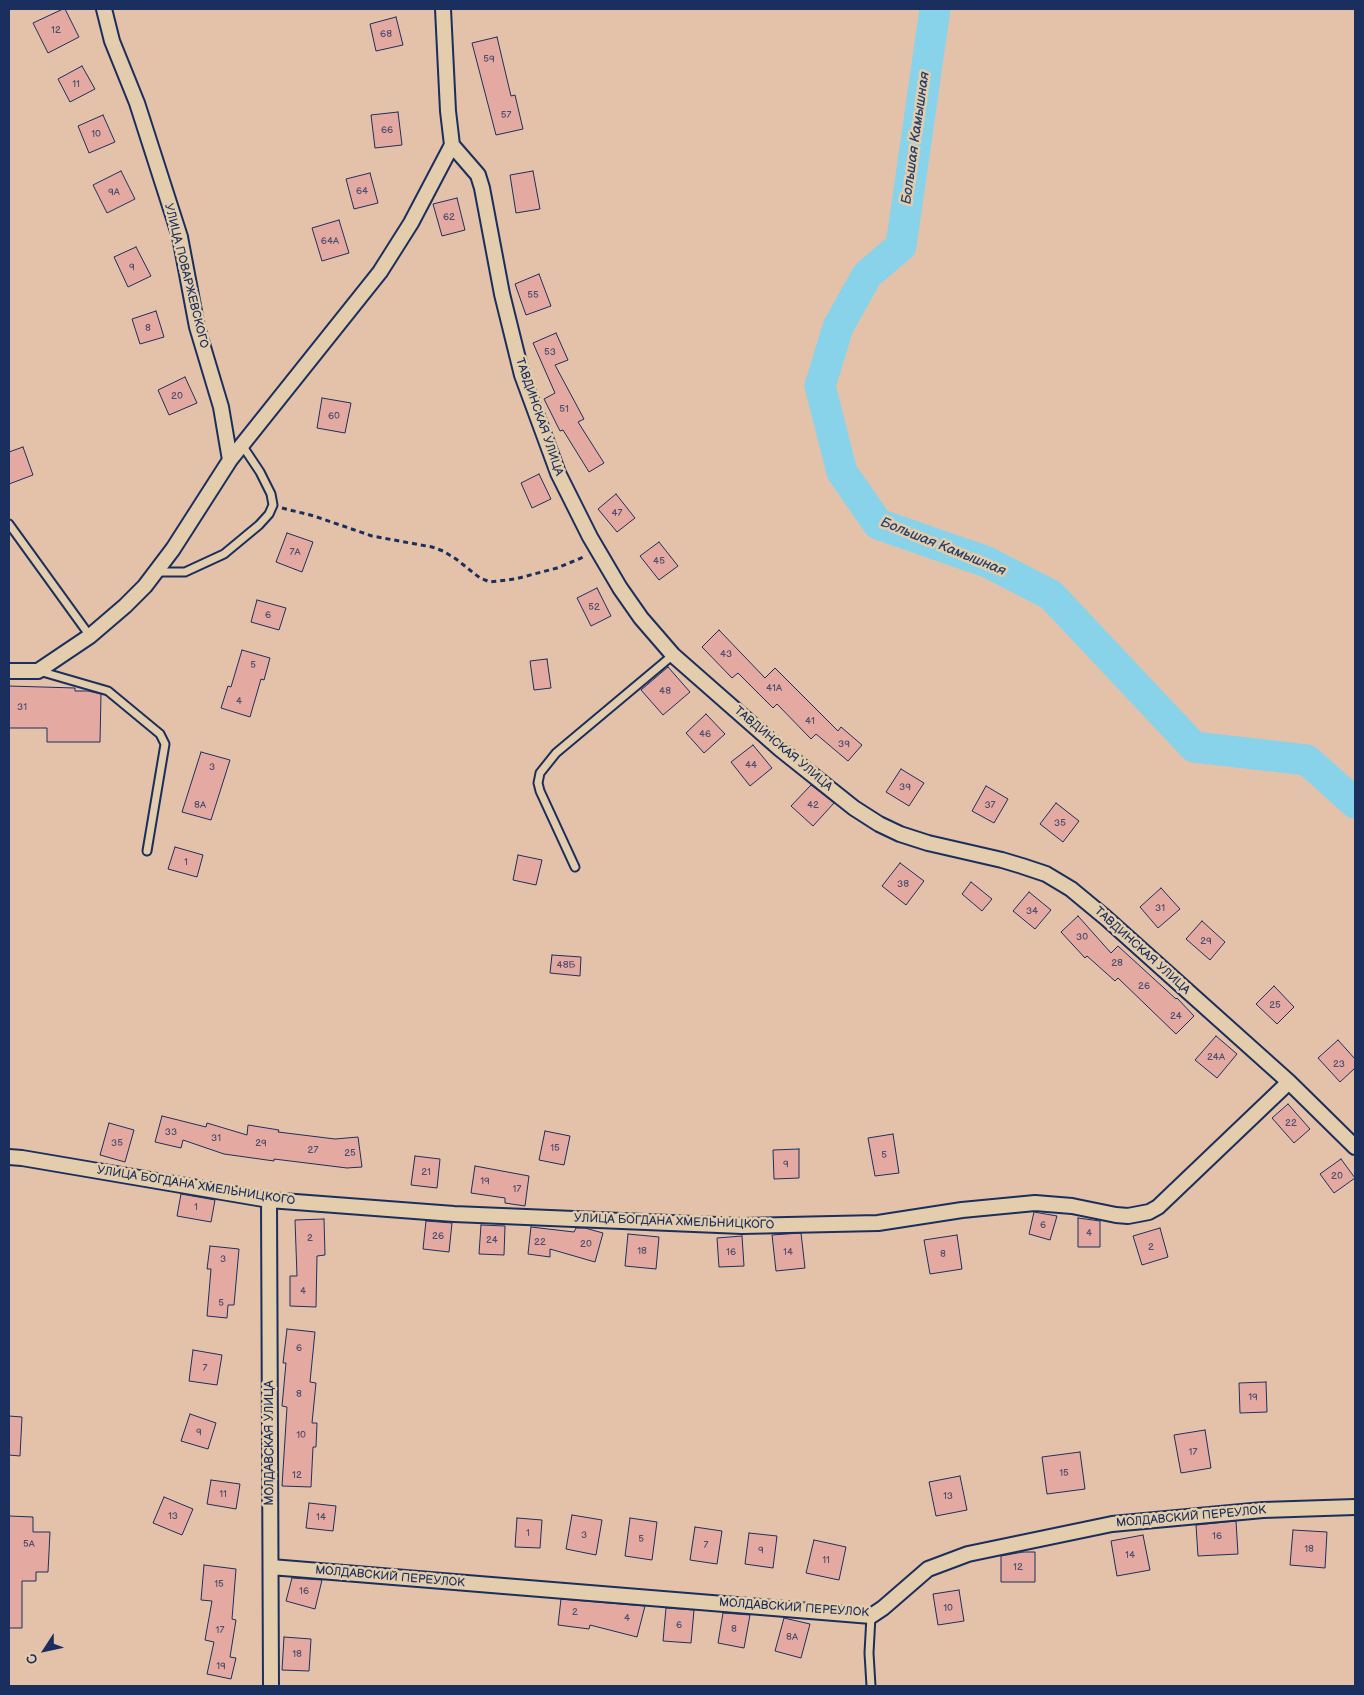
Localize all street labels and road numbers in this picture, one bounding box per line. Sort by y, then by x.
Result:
street label: УЛИЦА ПОВАРЖЕВСКОГО [161,202,211,350]
street label: ТАВДИНСКАЯ УЛИЦА [512,356,566,478]
street label: ТАВДИНСКАЯ УЛИЦА [731,704,835,794]
street label: ТАВДИНСКАЯ УЛИЦА [1091,904,1193,998]
street label: УЛИЦА БОГДАНА ХМЕЛЬНИЦКОГО [96,1163,296,1209]
street label: УЛИЦА БОГДАНА ХМЕЛЬНИЦКОГО [574,1211,774,1233]
street label: МОЛДАВСКАЯ УЛИЦА [263,1380,277,1506]
street label: МОЛДАВСКИЙ ПЕРЕУЛОК [1116,1503,1266,1531]
street label: МОЛДАВСКИЙ ПЕРЕУЛОК [315,1563,465,1591]
street label: МОЛДАВСКИЙ ПЕРЕУЛОК [719,1596,869,1620]

